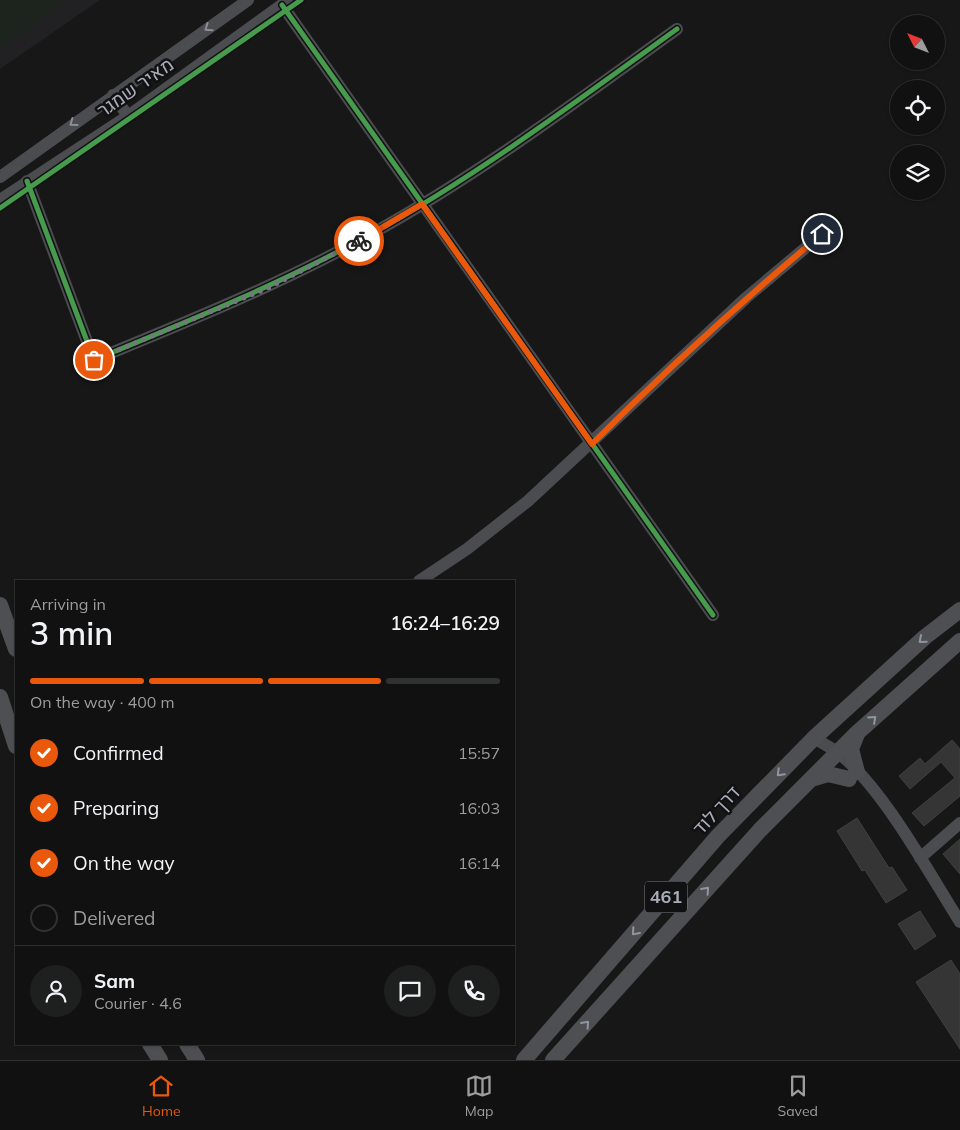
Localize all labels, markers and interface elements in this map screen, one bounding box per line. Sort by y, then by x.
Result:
north arrow [890,15,945,70]
map controls [890,15,945,200]
one-way arrow [204,22,214,31]
street label: מאיר שמגר [92,52,178,122]
button: locate [890,80,945,135]
one-way arrow [70,118,79,126]
button: layers [890,145,945,200]
pin [801,213,843,255]
courier [334,216,384,266]
icon: home [808,220,836,248]
icon: bike [345,227,373,255]
pin [73,339,115,381]
icon: bag [80,346,108,374]
text: Arriving in [30,594,106,614]
text: 16:24–16:29 [390,611,500,635]
text: 3 min [30,613,113,653]
one-way arrow [919,634,928,643]
text: On the way · 400 m [30,692,175,712]
one-way arrow [868,716,877,725]
icon: check [30,739,58,767]
text: Confirmed [73,741,164,765]
text: 15:57 [458,743,500,763]
one-way arrow [777,767,786,776]
street label: דרך לוד [687,780,745,840]
icon: check [30,794,58,822]
text: Preparing [73,796,159,820]
text: 16:03 [458,798,500,818]
icon: check [30,849,58,877]
text: On the way [73,851,175,875]
text: 16:14 [458,853,500,873]
road number: 461 [645,882,687,912]
one-way arrow [700,887,709,896]
text: Delivered [73,906,155,930]
one-way arrow [632,927,641,936]
button: person [30,965,82,1017]
button: chat [384,965,436,1017]
button: phone [448,965,500,1017]
text: Sam [94,969,135,993]
text: Courier · 4.6 [94,993,182,1013]
one-way arrow [580,1020,589,1029]
tab: Home [142,1072,181,1120]
tab: Map [465,1072,494,1120]
tab: Saved [778,1072,818,1120]

